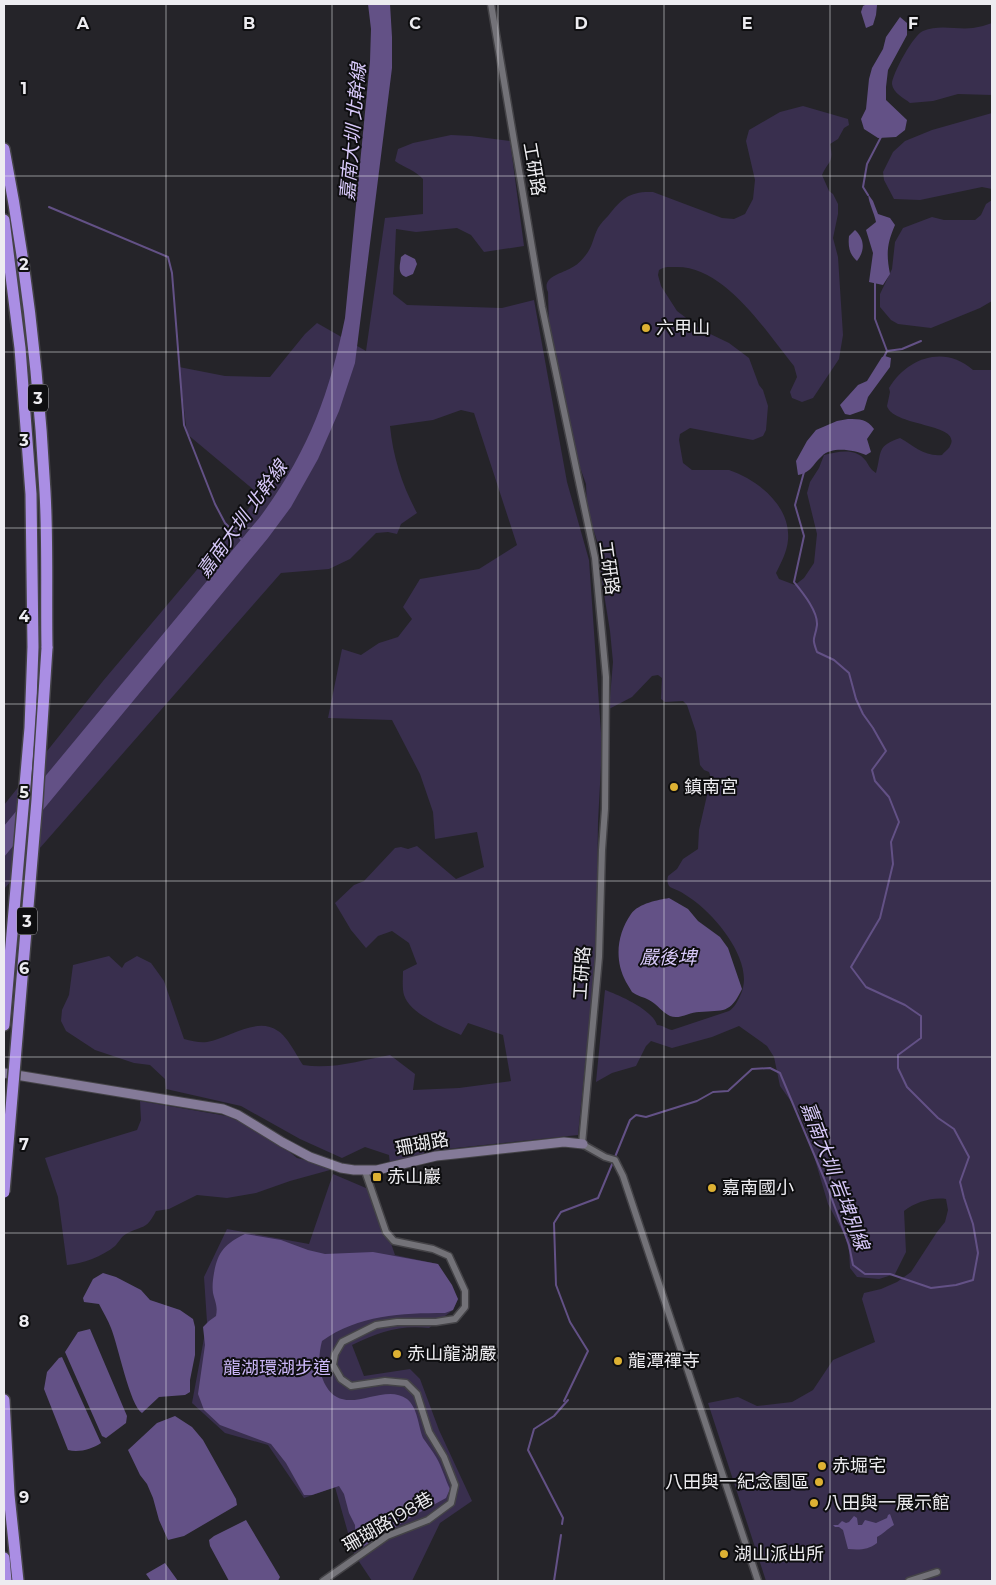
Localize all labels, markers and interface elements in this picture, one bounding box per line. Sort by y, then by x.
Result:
text: A [76,14,90,33]
text: B [243,14,255,33]
text: C [409,14,421,33]
text: D [574,14,588,33]
text: E [742,14,752,33]
text: F [908,14,918,33]
water label: 嘉南大圳 北幹線 [336,60,371,202]
text: 1 [21,79,27,98]
street label: 工研路 [518,141,550,197]
text: 2 [19,255,29,274]
place label: 六甲山 [656,317,710,339]
marker: 六甲山 [640,322,652,334]
road number: 3 [28,384,48,412]
text: 3 [18,431,29,450]
water label: 嘉南大圳 北幹線 [192,455,293,582]
street label: 工研路 [594,540,624,596]
text: 4 [18,607,30,626]
place label: 鎮南宮 [684,776,738,798]
marker: 鎮南宮 [668,781,680,793]
text: 5 [19,783,29,802]
road number: 3 [17,908,37,934]
street label: 工研路 [569,945,595,1001]
water label: 嚴後埤 [639,946,698,969]
text: 6 [19,959,29,978]
water label: 嘉南大圳 岩埤別線 [796,1099,875,1255]
street label: 珊瑚路 [393,1128,451,1160]
text: 7 [19,1135,29,1154]
place label: 赤山巖 [387,1166,441,1188]
marker: 赤山巖 [371,1171,383,1183]
place label: 嘉南國小 [722,1177,794,1199]
marker: 嘉南國小 [706,1182,718,1194]
text: 8 [19,1312,29,1331]
place label: 赤山龍湖嚴 [407,1343,497,1365]
marker: 赤山龍湖嚴 [391,1348,403,1360]
place label: 龍潭禪寺 [628,1350,700,1372]
marker: 龍潭禪寺 [612,1355,624,1367]
park label: 龍湖環湖步道 [223,1357,331,1379]
place label: 赤堀宅 [832,1455,886,1477]
marker: 赤堀宅 [816,1460,828,1472]
place label: 八田與一紀念園區 [665,1471,809,1493]
marker: 八田與一紀念園區 [813,1476,825,1488]
street label: 珊瑚路198巷 [339,1487,437,1557]
text: 9 [19,1488,29,1507]
place label: 八田與一展示館 [824,1492,950,1514]
marker: 八田與一展示館 [808,1497,820,1509]
place label: 湖山派出所 [734,1543,824,1565]
marker: 湖山派出所 [718,1548,730,1560]

